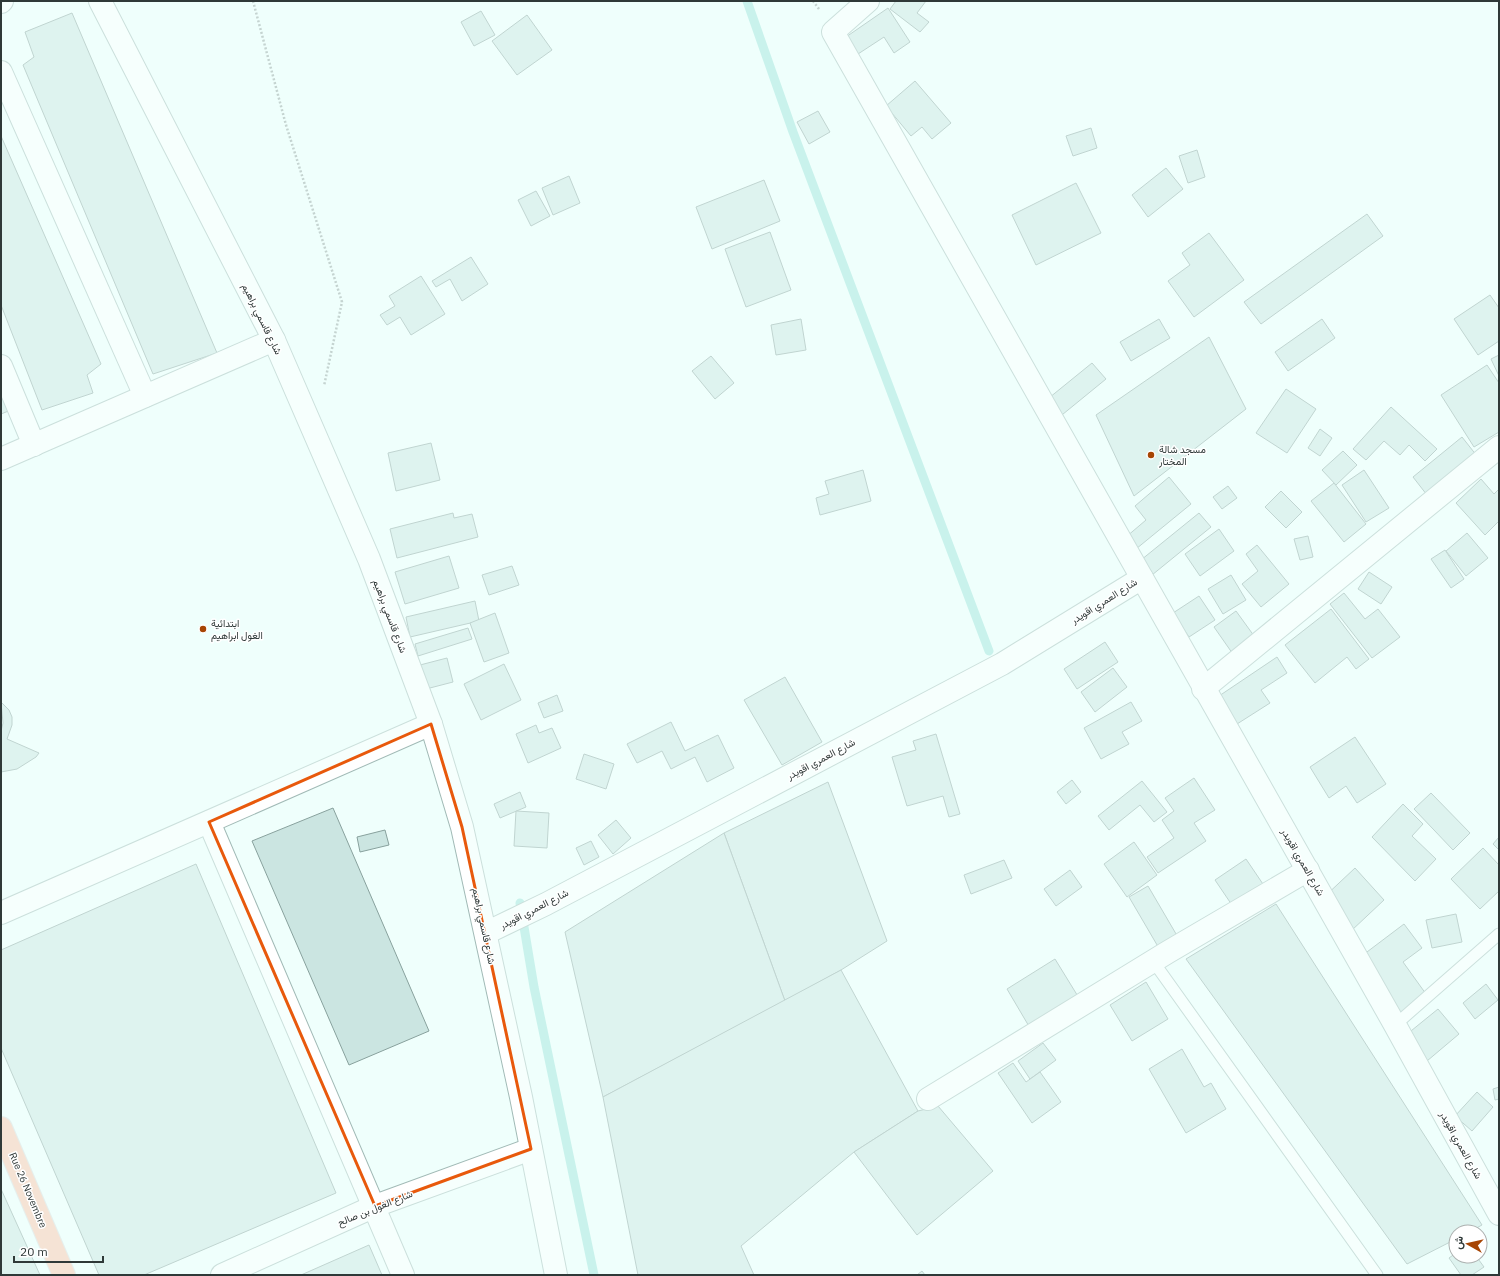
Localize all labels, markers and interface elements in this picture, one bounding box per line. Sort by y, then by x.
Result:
street label: شارع قاسمي براهيم [237,281,285,358]
place label: مسجد شالة المختار [1158,443,1206,468]
marker: مسجد شالة المختار [1146,450,1156,460]
street label: شارع العمري اقويدر [1068,575,1141,629]
street label: شارع قاسمي براهيم [368,577,410,655]
place label: ابتدائية الغول ابراهيم [211,617,263,642]
marker: ابتدائية الغول ابراهيم [198,624,208,634]
street label: شارع العمري اقويدر [784,735,858,785]
street label: شارع العمري اقويدر [1276,825,1328,899]
street label: شارع العمري اقويدر [496,886,572,934]
street label: شارع قاسمي براهيم [468,887,498,966]
street label: شارع العمري اقويدر [1435,1108,1485,1182]
street label: Rue 26 Novembre [6,1150,50,1230]
street label: شارع الغول بن صالح [336,1187,415,1229]
north arrow [1448,1224,1488,1264]
text: ش [1450,1235,1466,1250]
scale bar [14,1238,103,1264]
text: 20 m [20,1244,48,1259]

